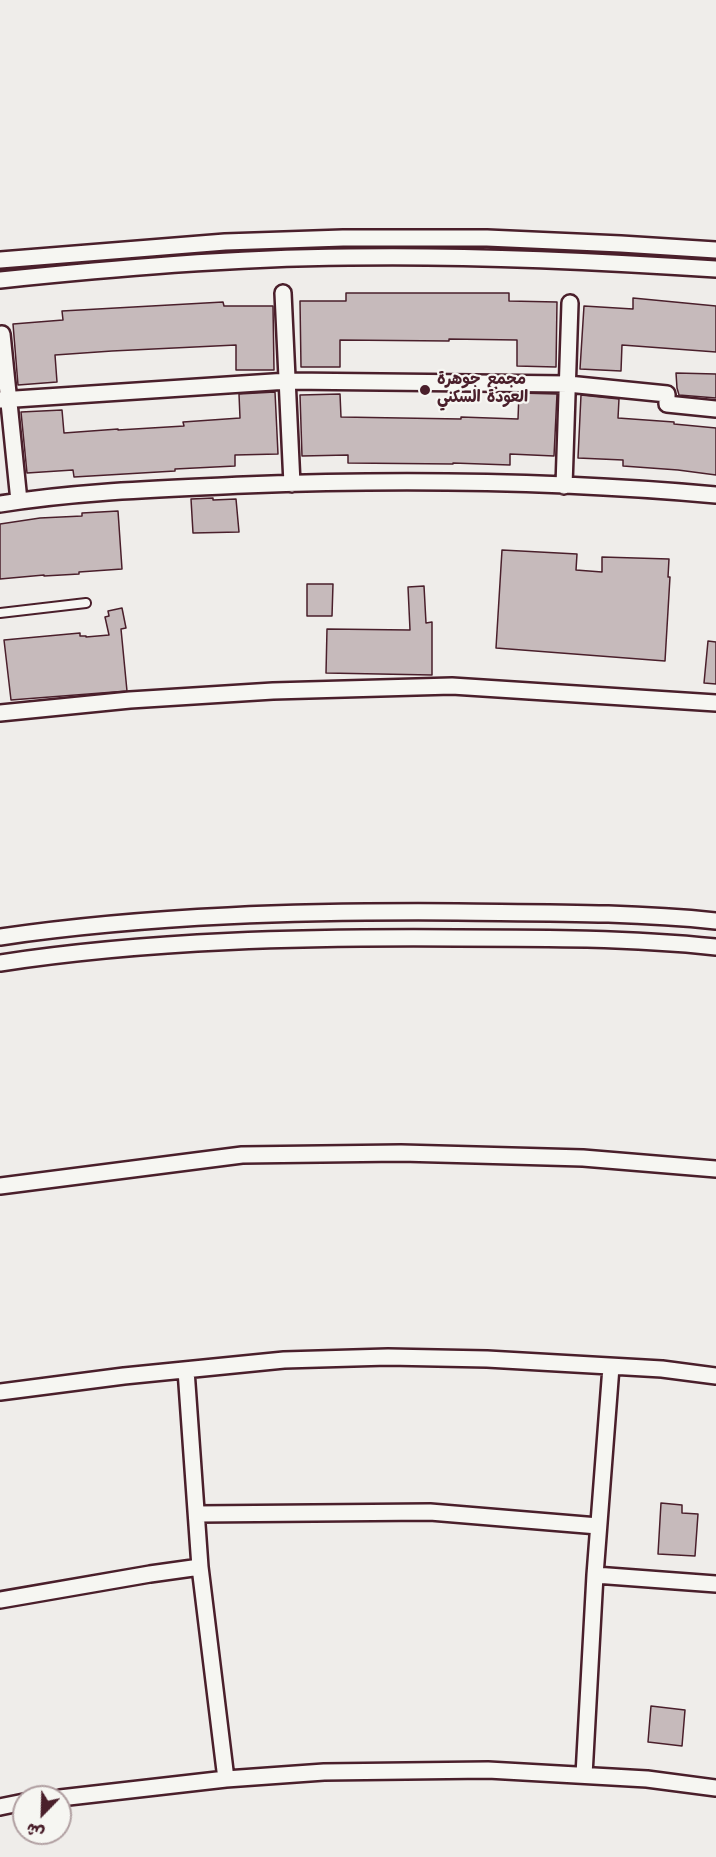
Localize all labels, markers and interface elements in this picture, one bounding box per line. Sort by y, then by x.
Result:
place label: مجمع جوهرة العودة السكني [437,371,528,409]
marker: مجمع جوهرة العودة السكني [418,383,432,397]
north arrow [12,1785,72,1845]
text: ش [23,1815,49,1845]

